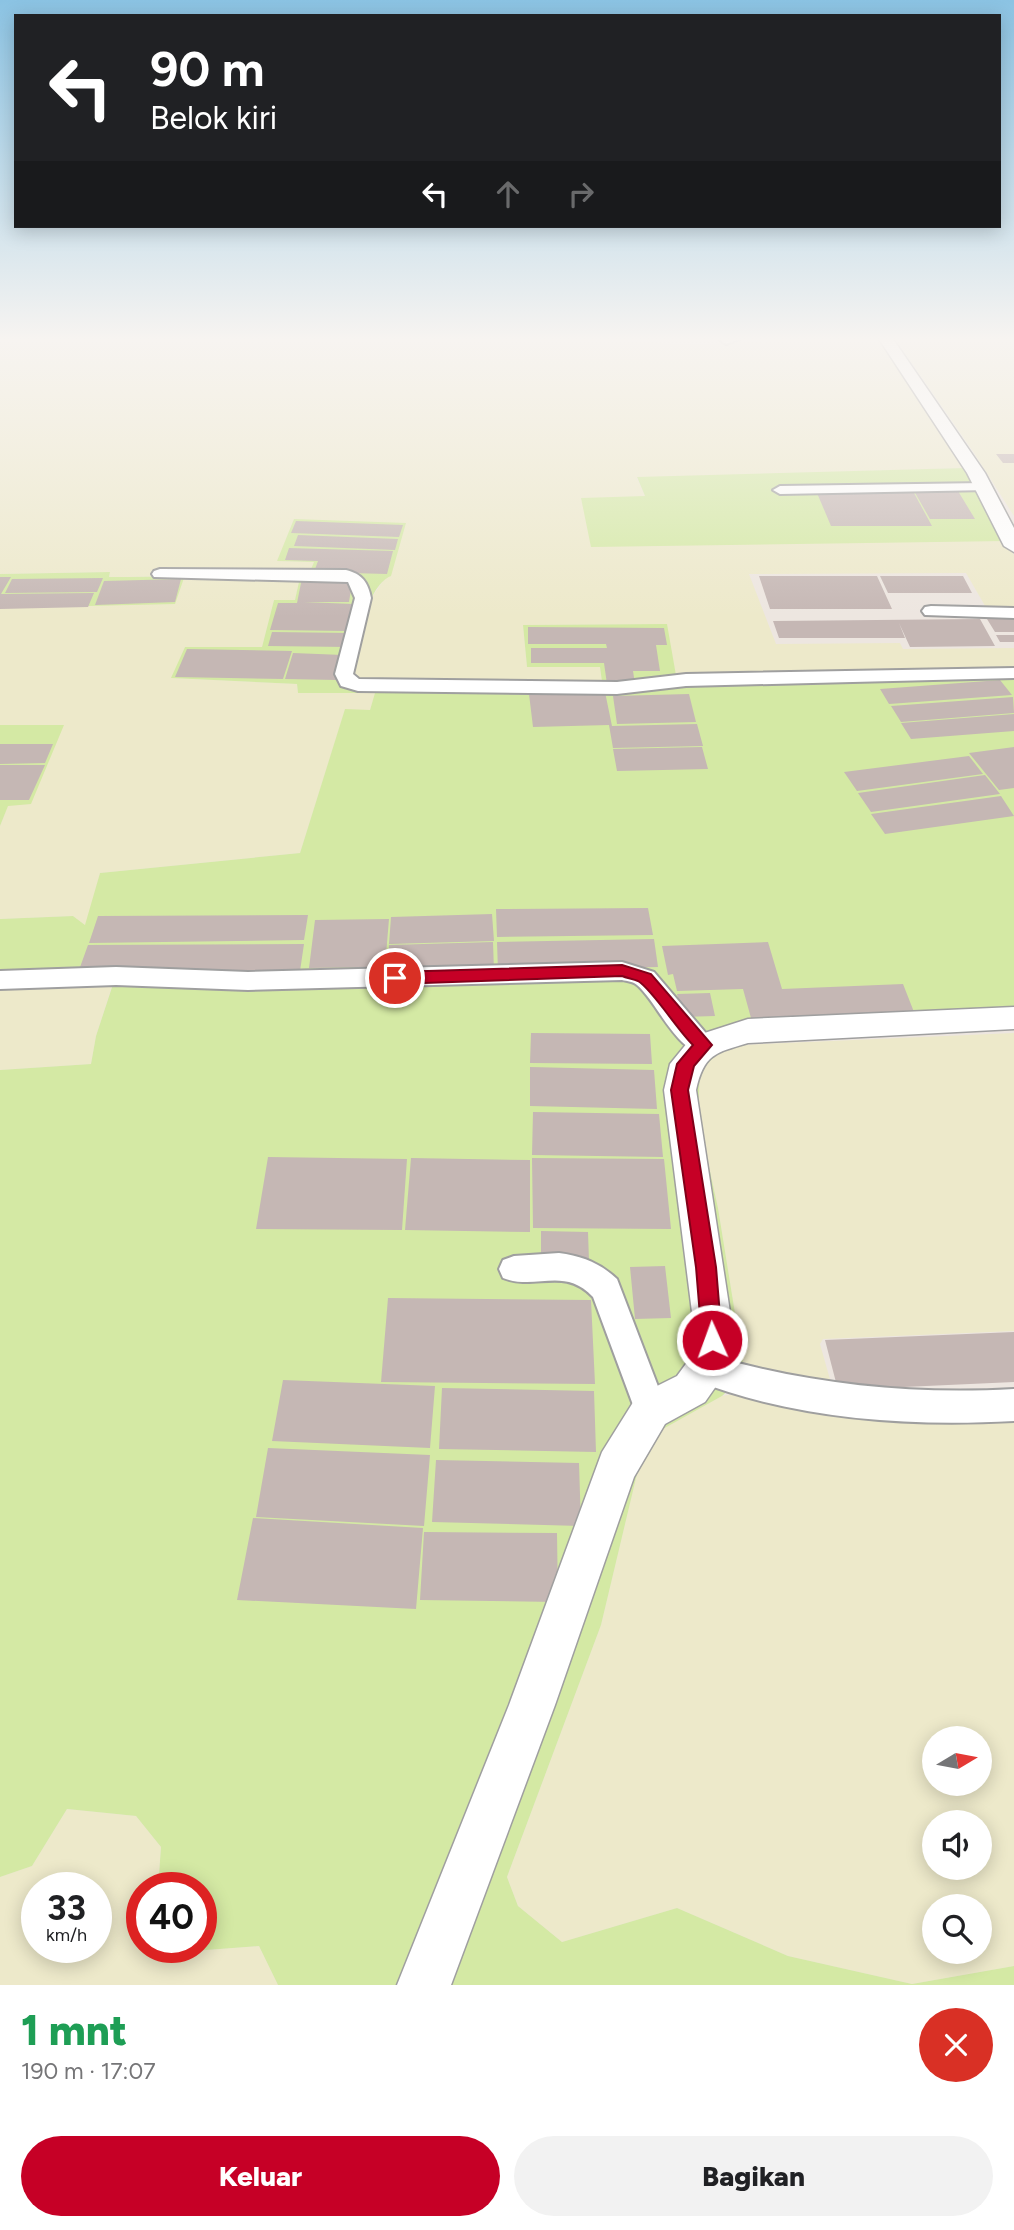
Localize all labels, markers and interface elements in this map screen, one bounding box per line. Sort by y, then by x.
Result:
text: 90 m [150,39,265,98]
icon: left [35,42,126,133]
text: Belok kiri [150,99,277,137]
icon: left [416,175,454,213]
icon: ahead [489,175,527,213]
icon: right [562,175,600,213]
pin [365,948,425,1008]
icon: arrive [376,959,414,997]
position arrow [675,1303,749,1377]
north arrow [922,1726,992,1796]
map controls [922,1726,992,1964]
button: sound [922,1810,992,1880]
speed limit sign: 40 [126,1872,217,1963]
text: 33 [47,1887,86,1929]
button: search [922,1894,992,1964]
text: km/h [46,1924,87,1946]
text: 1 mnt [21,2005,127,2056]
button: close [919,2008,993,2082]
text: 190 m · 17:07 [21,2057,155,2085]
button: Keluar [21,2136,500,2216]
button: Bagikan [514,2136,993,2216]

